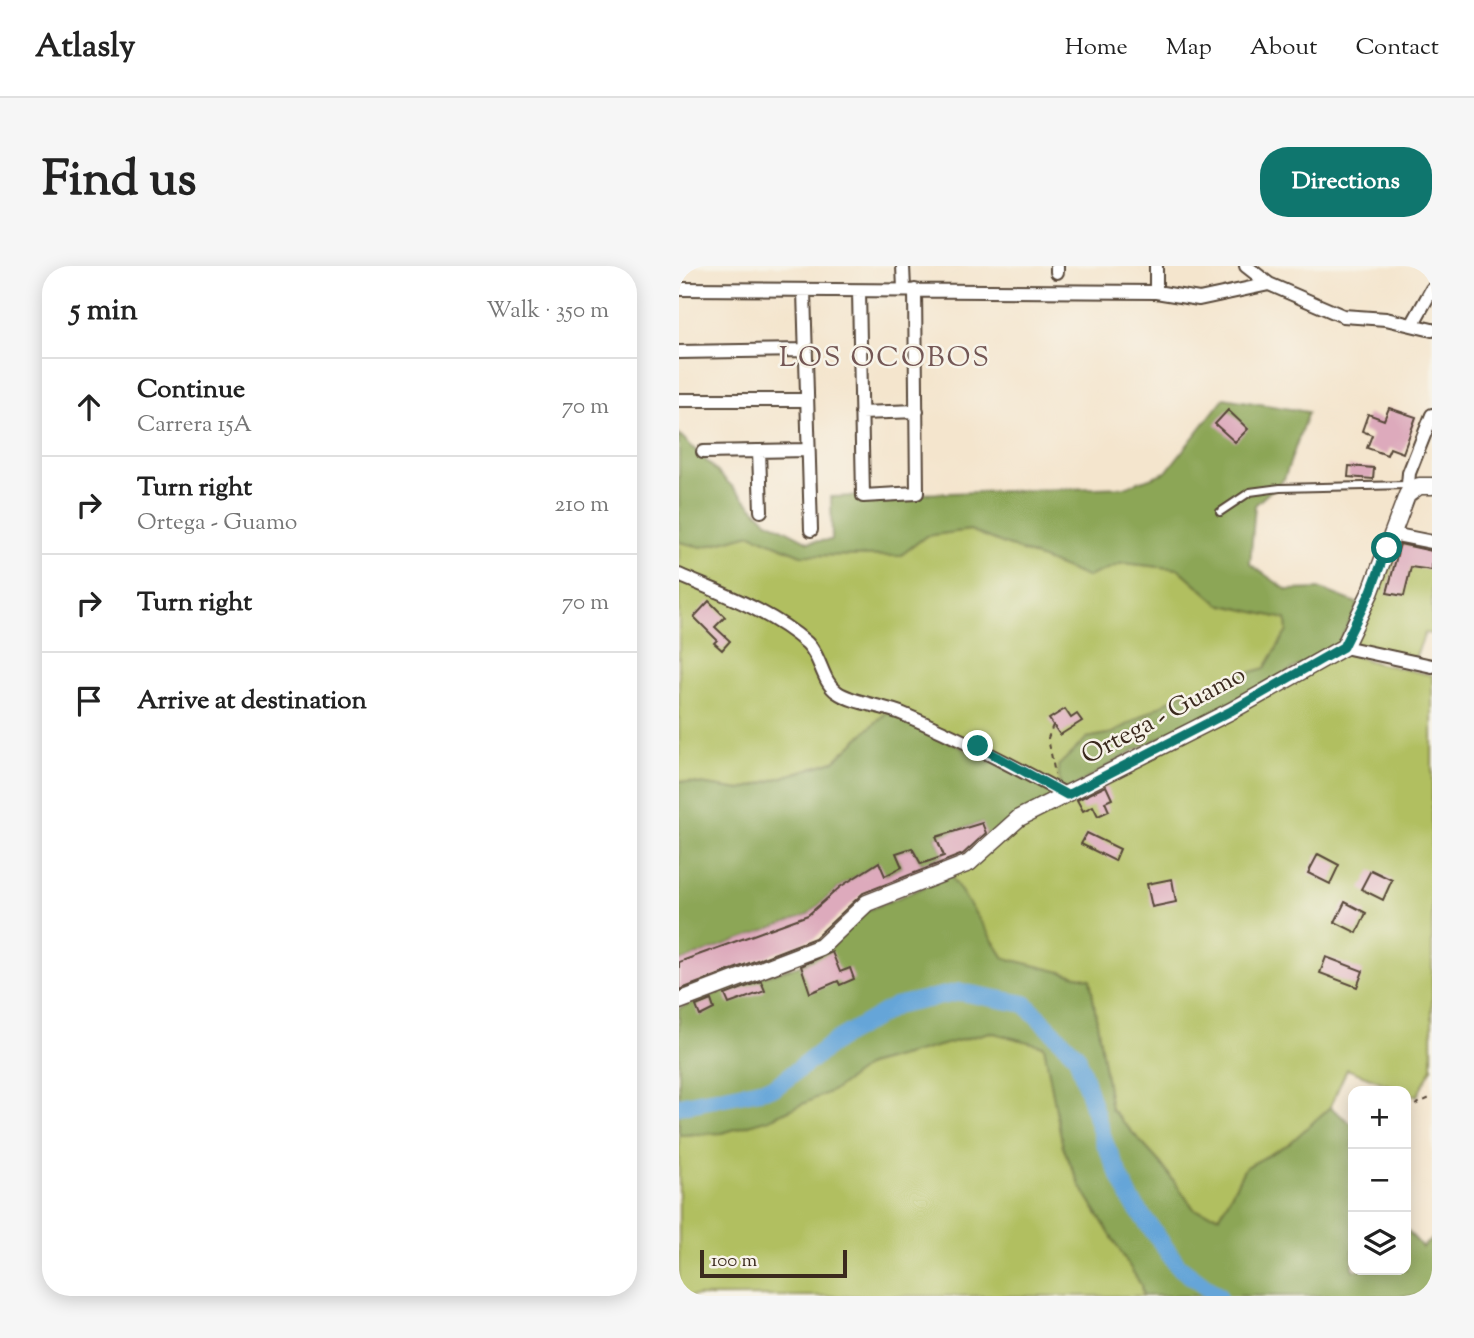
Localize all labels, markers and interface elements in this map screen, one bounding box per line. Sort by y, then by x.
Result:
text: Atlasly [35,24,135,72]
text: Home [1065,31,1128,65]
text: Map [1166,31,1212,65]
text: About [1250,31,1317,65]
text: Contact [1355,31,1439,65]
text: Find us [42,147,196,217]
button: Directions [1260,147,1432,217]
text: 5 min [70,290,138,333]
text: Walk · 350 m [486,295,609,328]
district label: LOS OCOBOS [779,339,991,379]
text: Continue [137,372,245,409]
icon: ahead [70,388,108,426]
text: 70 m [562,391,609,424]
text: Carrera 15A [137,409,252,442]
text: Turn right [137,470,252,507]
icon: right [70,486,108,524]
text: 210 m [555,489,609,522]
text: Ortega - Guamo [137,507,297,540]
route start [1371,532,1402,563]
icon: right [70,584,108,622]
text: Turn right [137,585,252,622]
text: 70 m [562,587,609,620]
street label: Ortega - Guamo [1075,657,1253,775]
icon: arrive [70,682,108,720]
text: Arrive at destination [137,683,367,720]
route end [962,730,993,761]
map controls [1348,1086,1411,1275]
button: + [1348,1086,1411,1149]
button: − [1348,1149,1411,1212]
button: layers [1348,1212,1411,1275]
scale bar [700,1247,847,1279]
text: 100 m [711,1248,757,1275]

